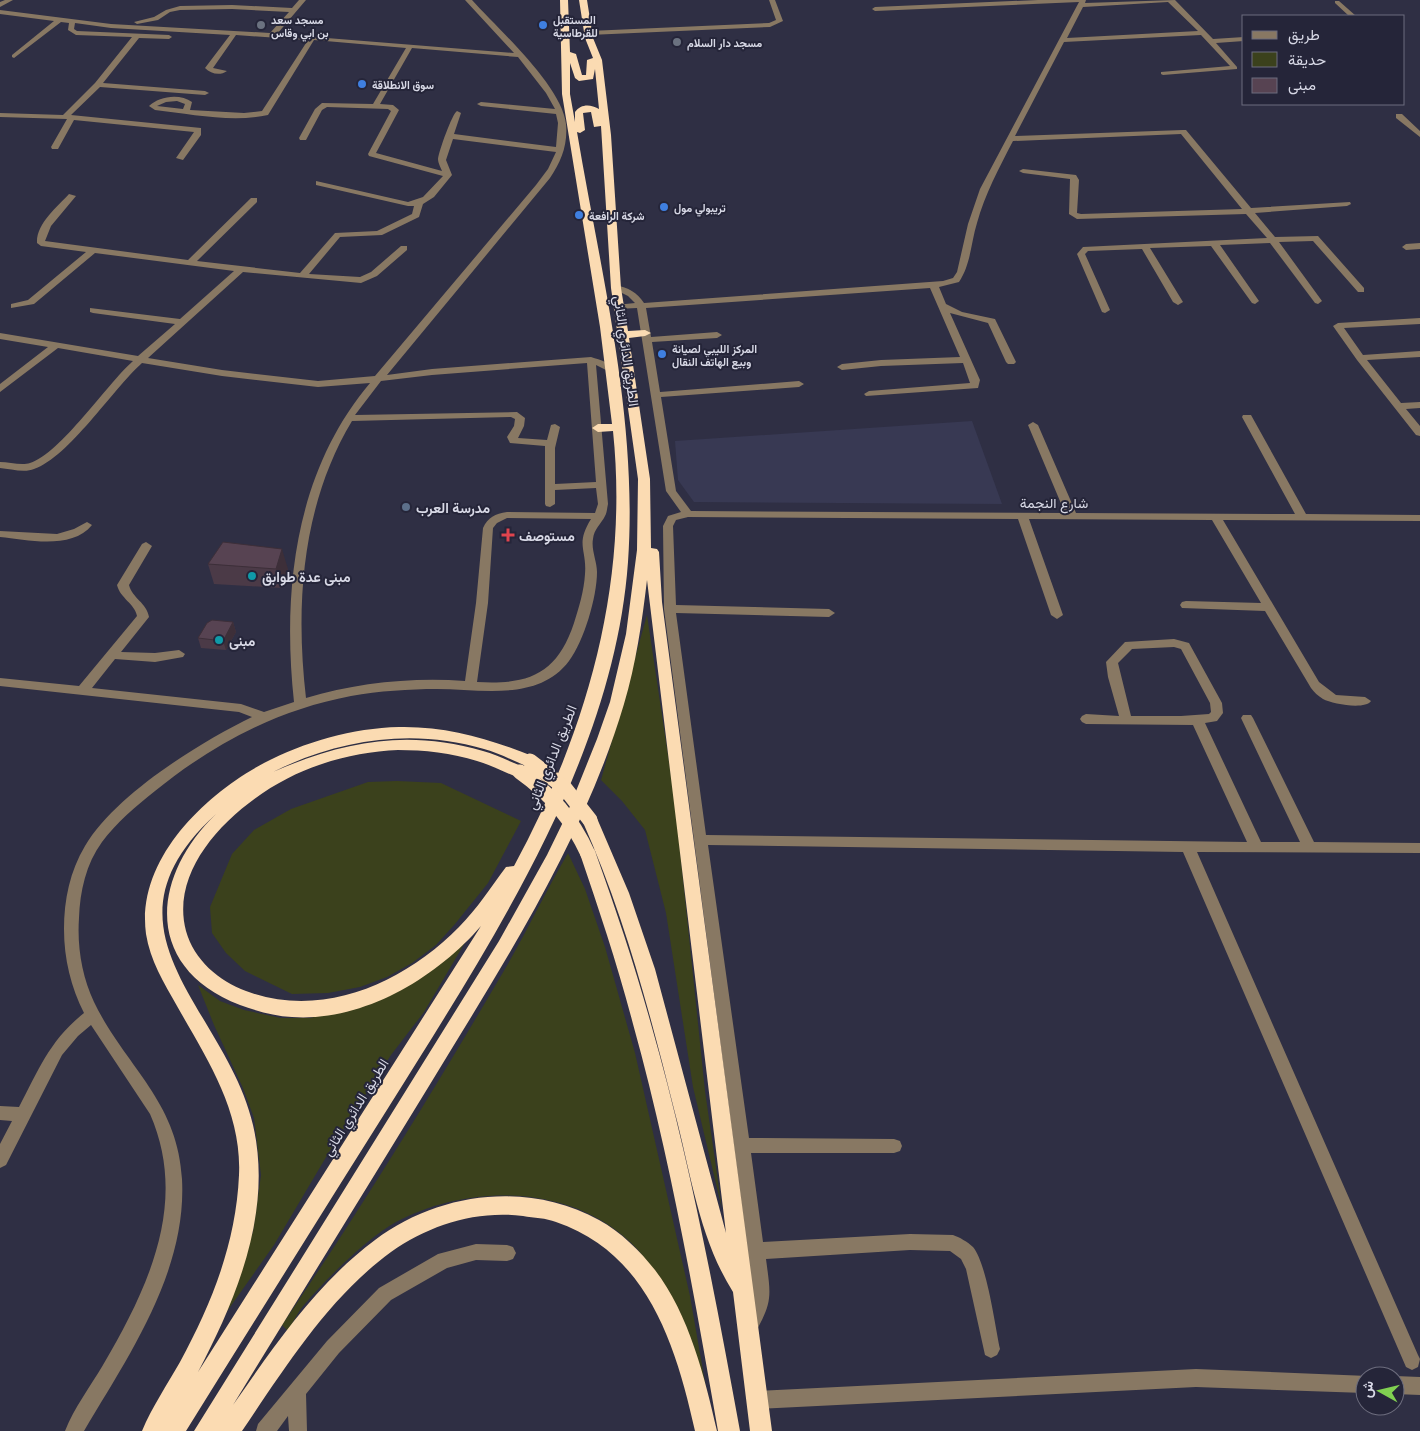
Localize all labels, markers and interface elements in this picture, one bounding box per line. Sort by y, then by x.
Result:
place label: مسجد سعد بن ابي وقاس [271,13,329,42]
place label: المستقبل للقرطاسية [553,13,598,40]
legend [1242,15,1405,105]
marker: مسجد سعد بن ابي وقاس [255,19,267,31]
marker: المستقبل للقرطاسية [537,19,549,31]
text: طريق [1288,25,1320,45]
marker: مسجد دار السلام [671,36,683,48]
place label: مسجد دار السلام [687,36,762,51]
text: حديقة [1288,50,1326,69]
text: مبنى [1288,75,1316,95]
marker: سوق الانطلاقة [356,78,368,90]
place label: سوق الانطلاقة [372,78,434,92]
marker: تريبولي مول [658,201,670,213]
place label: تريبولي مول [674,201,726,217]
marker: شركة الرافعة [573,209,585,221]
place label: شركة الرافعة [589,209,645,223]
street label: الطريق الدائري الثاني [607,295,643,408]
place label: المركز الليبي لصيانة وبيع الهاتف النقال [672,342,757,370]
marker: المركز الليبي لصيانة وبيع الهاتف النقال [656,348,668,360]
street label: شارع النجمة [1020,494,1088,514]
place label: مدرسة العرب [416,499,490,517]
marker: مدرسة العرب [400,501,412,513]
place label: مستوصف [519,527,575,545]
marker: مستوصف [501,528,515,542]
place label: مبنى عدة طوابق [262,568,351,586]
marker: مبنى عدة طوابق [246,570,258,582]
place label: مبنى [229,632,256,650]
marker: مبنى [213,634,225,646]
street label: الطريق الدائري الثاني [522,702,583,813]
street label: الطريق الدائري الثاني [318,1055,395,1161]
north arrow [1355,1366,1405,1416]
text: ش [1357,1379,1377,1399]

